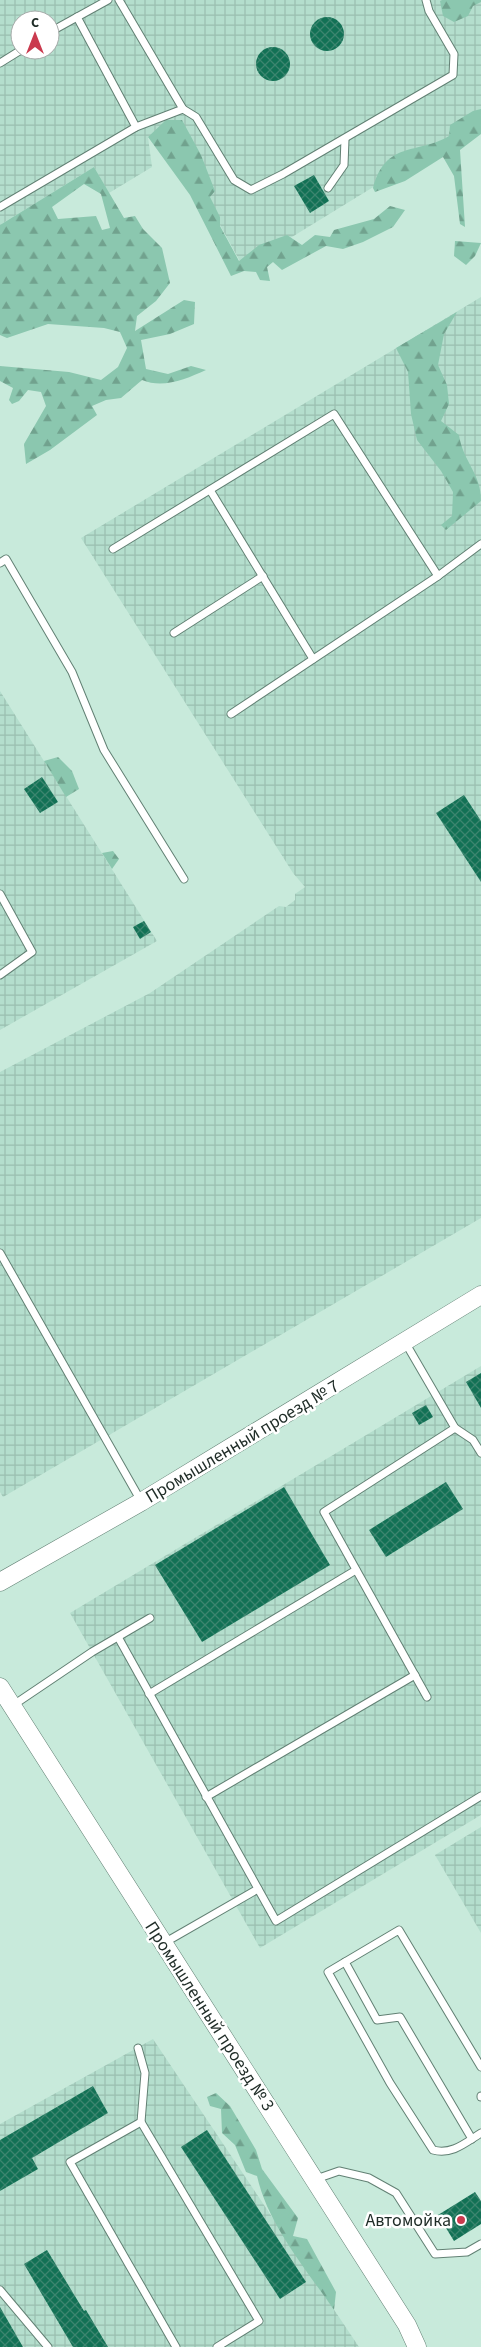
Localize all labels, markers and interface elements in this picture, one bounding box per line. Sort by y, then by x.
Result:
north arrow [10,10,60,60]
text: С [31,13,39,33]
street label: Промышленный проезд № 7 [141,1374,344,1509]
street label: Промышленный проезд № 3 [139,1917,280,2116]
place label: Автомойка [366,2208,451,2233]
marker: Автомойка [455,2214,467,2226]

